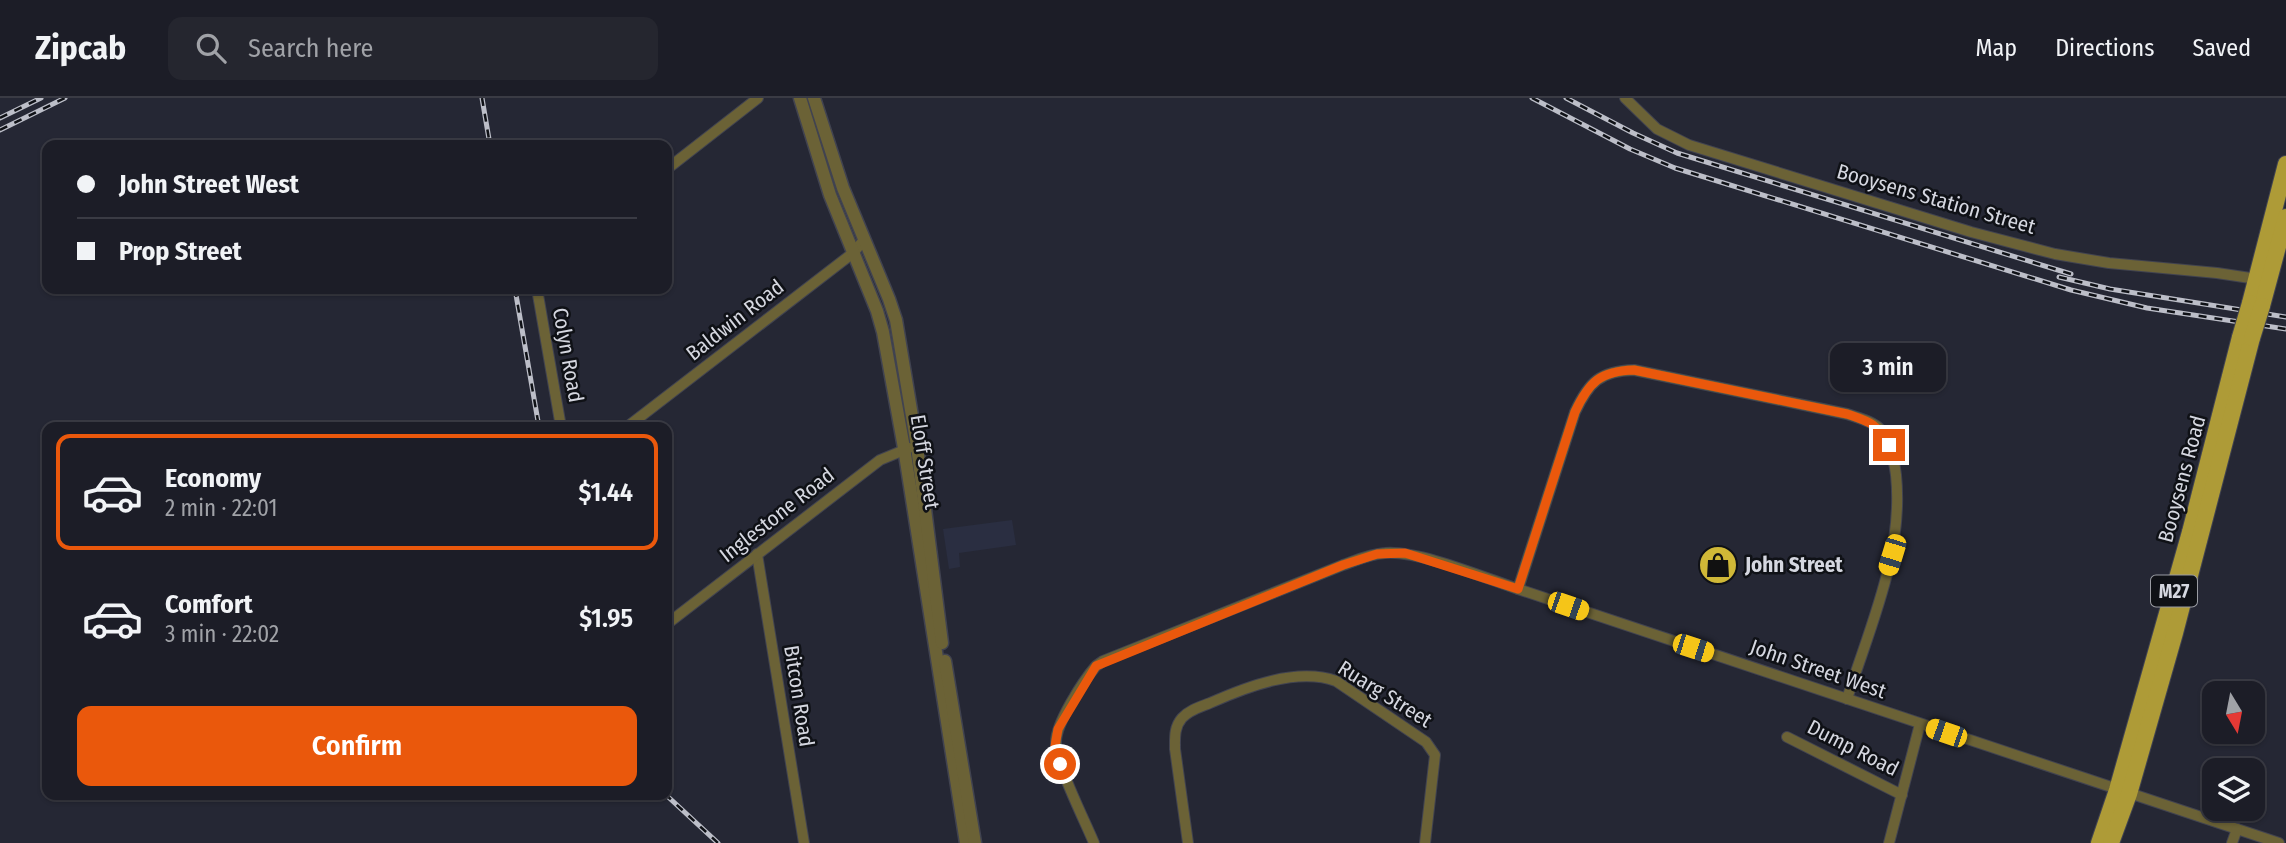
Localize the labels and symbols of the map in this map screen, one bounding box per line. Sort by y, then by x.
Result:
street label: Booysens Station Street [1834,158,2038,240]
street label: Baldwin Road [681,274,789,366]
street label: Colyn Road [547,306,589,404]
callout: 3 min [1831,344,1947,392]
street label: Eloff Street [905,413,945,511]
street label: Booysens Road [2153,413,2211,545]
route end [1873,429,1905,461]
street label: Inglestone Road [714,462,840,568]
car [1876,532,1909,578]
shop icon: John Street [1697,544,1739,586]
place label: John Street [1744,552,1843,578]
road number: M27 [2151,576,2197,606]
car [1545,589,1592,623]
car [1670,632,1717,664]
street label: John Street West [1747,634,1890,704]
street label: Bitcon Road [778,643,820,749]
street label: Ruarg Street [1333,655,1437,733]
north arrow [2202,681,2264,744]
street label: Dump Road [1803,714,1903,782]
car [1923,716,1970,750]
route start [1044,748,1076,780]

